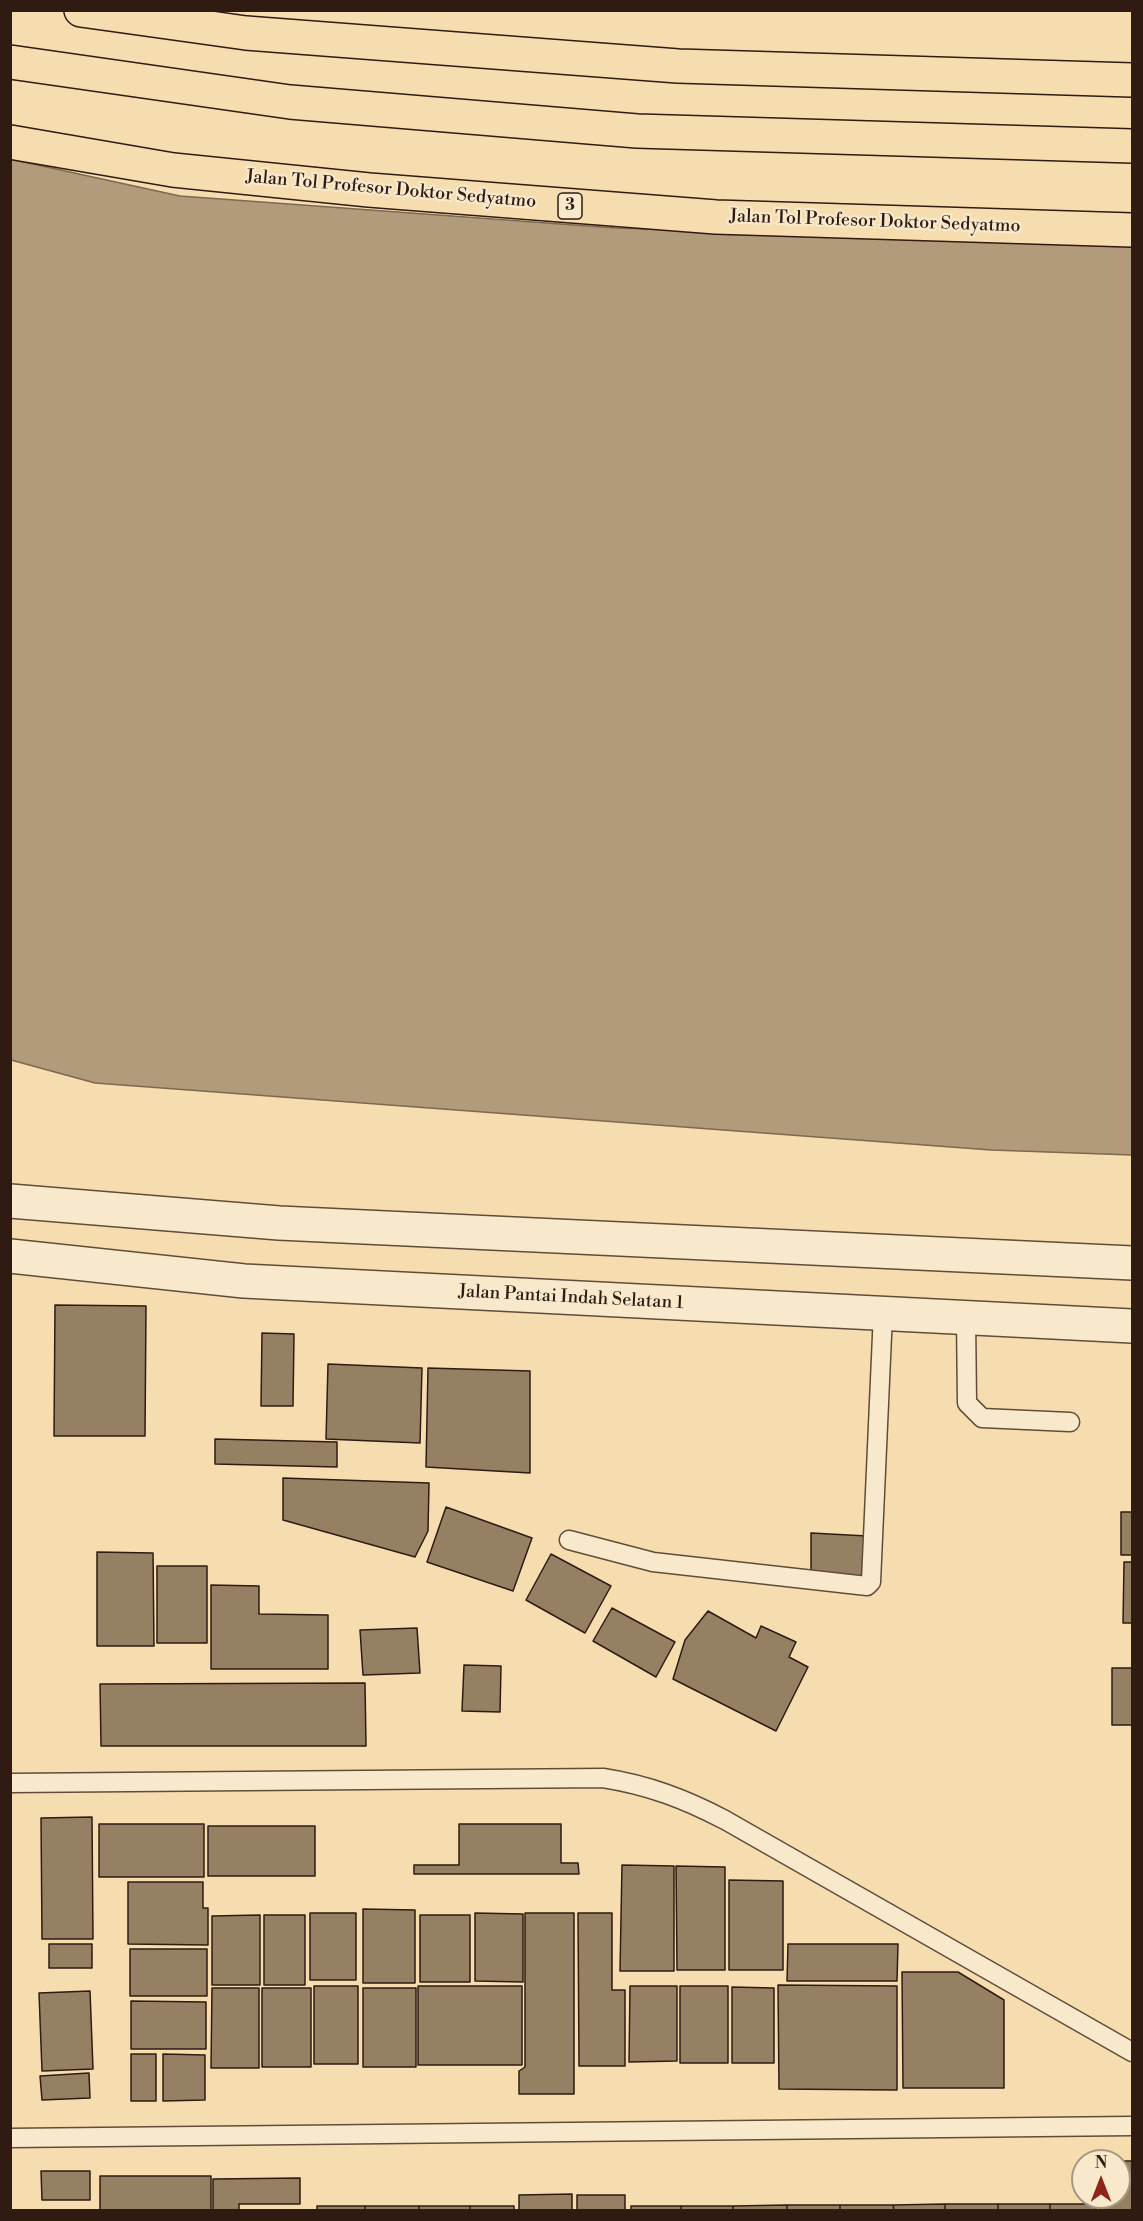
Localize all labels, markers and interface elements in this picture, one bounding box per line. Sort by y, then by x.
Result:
street label: Jalan Tol Profesor Doktor Sedyatmo [245,167,537,213]
road number: 3 [558,193,582,219]
street label: Jalan Tol Profesor Doktor Sedyatmo [729,206,1021,238]
street label: Jalan Pantai Indah Selatan 1 [458,1281,684,1315]
north arrow [1071,2149,1131,2209]
text: N [1095,2153,1107,2173]

